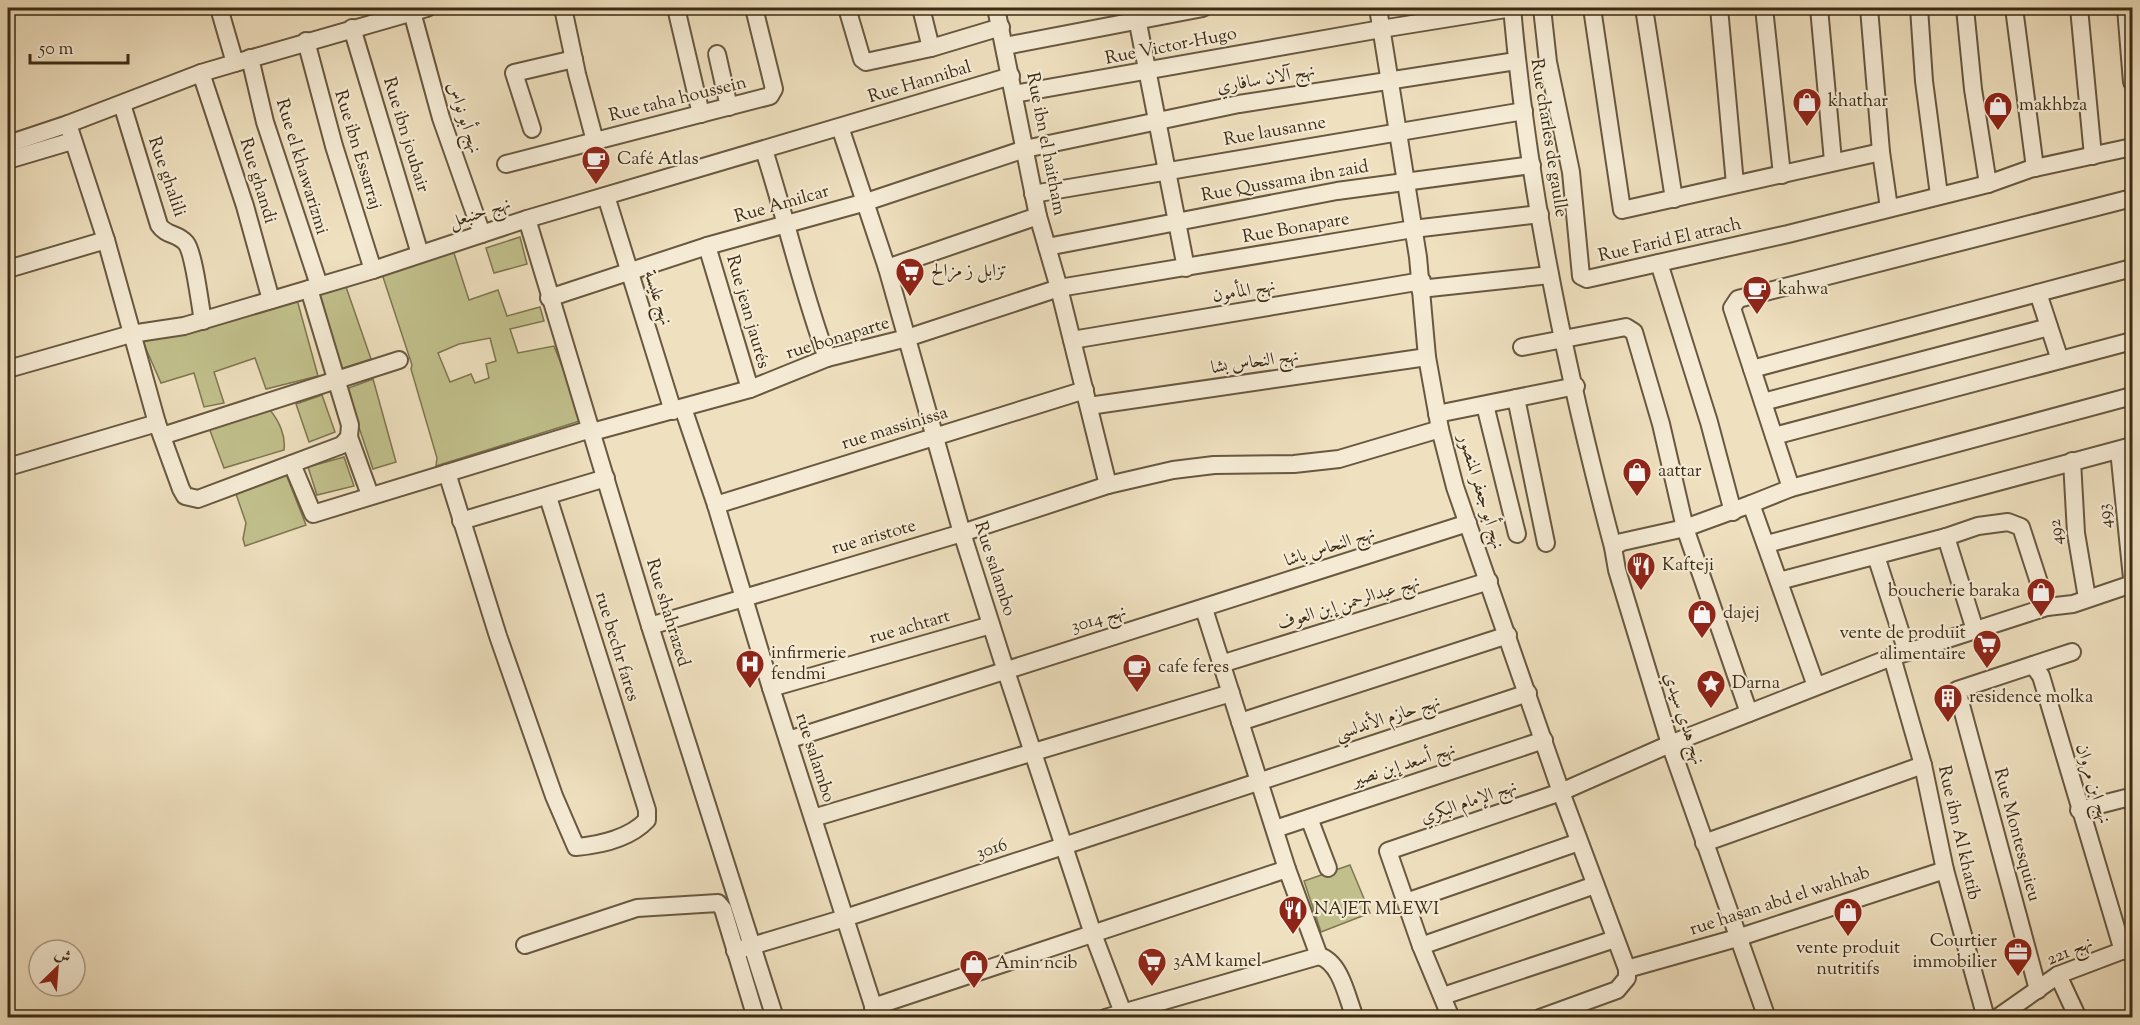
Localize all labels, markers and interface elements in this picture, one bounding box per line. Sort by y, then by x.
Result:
street label: Rue Victor-Hugo [1103,21,1239,73]
scale bar [30,27,128,65]
text: 50 m [38,37,74,63]
street label: Rue Hannibal [865,55,975,111]
street label: Rue charles de gaulle [1523,57,1573,219]
street label: نهج آلان سافاري [1215,59,1317,102]
street label: Rue taha houssein [606,70,750,130]
street label: Rue ibn el haitham [1018,70,1072,218]
street label: Rue ibn joubair [375,74,435,196]
street label: نهج أبو نواس [438,78,489,158]
shop icon: khathar [1791,86,1823,128]
street label: Rue ibn Essarraj [326,87,388,213]
place label: khathar [1828,89,1888,115]
shop icon: makhbza [1982,90,2014,132]
place label: makhbza [2019,93,2087,119]
street label: Rue el khawarizmi [268,96,334,238]
street label: Rue lausanne [1222,110,1328,154]
street label: Rue ghalili [140,134,192,220]
street label: Rue ghandi [232,135,282,227]
cafe icon: Café Atlas [580,144,612,186]
place label: Café Atlas [617,147,699,173]
street label: Rue Qussama ibn zaid [1199,154,1371,210]
street label: Rue Amilcar [732,179,833,231]
street label: نهج حنبعل [446,192,515,237]
street label: Rue Bonapare [1241,207,1351,251]
street label: Rue Farid El atrach [1596,212,1744,270]
street label: Rue jean jaurés [718,252,776,372]
supermarket icon: تزابل ز مزالح [894,256,926,298]
place label: تزابل ز مزالح [931,259,1007,286]
street label: نهج عليسة [635,267,678,329]
street label: نهج المأمون [1210,272,1278,311]
cafe icon: kahwa [1741,274,1773,316]
place label: kahwa [1778,277,1828,303]
street label: rue bonaparte [783,311,893,367]
street label: نهج النحاس بشا [1209,344,1301,383]
street label: rue massinissa [839,400,951,458]
street label: نهج أبو جعفر المنصور [1449,429,1512,553]
shop icon: aattar [1621,456,1653,498]
place label: aattar [1658,459,1702,485]
street label: 493 [2092,502,2120,530]
street label: rue aristote [829,514,919,562]
street label: 492 [2043,517,2071,546]
street label: Rue salambo [966,518,1022,620]
street label: نهج النحاس باشا [1281,521,1379,576]
restaurant icon: Kafteji [1625,550,1657,592]
place label: Kafteji [1662,553,1714,579]
street label: Rue shahrazed [638,556,696,670]
street label: نهج عبدالرحمن إبن العوف [1275,570,1424,639]
shop icon: boucherie baraka [2025,576,2057,618]
place label: boucherie baraka [1888,579,2020,605]
street label: rue bechr fares [587,589,645,705]
shop icon: dajej [1686,598,1718,640]
street label: نهج 3014 [1068,599,1130,642]
place label: dajej [1723,601,1760,627]
street label: rue achtart [867,604,953,652]
place label: vente de produit alimentaire [1840,621,1966,668]
supermarket icon: vente de produit alimentaire [1971,628,2003,670]
place label: infirmerie fendmi [771,641,847,688]
hospital icon: infirmerie fendmi [734,648,766,690]
cafe icon: cafe feres [1121,652,1153,694]
place label: cafe feres [1158,655,1229,681]
place icon: Darna [1695,668,1727,710]
street label: نهج هدي سيدي [1655,669,1710,769]
place label: Darna [1732,671,1780,697]
building icon: residence molka [1932,682,1964,724]
place label: residence molka [1969,685,2093,711]
street label: نهج حازم الأندلسي [1331,688,1445,750]
street label: rue salambo [787,710,841,806]
street label: نهج أسعد إبن نصير [1346,735,1459,796]
street label: نهج ابن مروان [2067,741,2116,827]
street label: Rue ibn Al khatib [1930,763,1986,903]
street label: Rue Montesquieu [1986,765,2046,905]
street label: نهج الإمام البكري [1417,774,1521,833]
street label: 3016 [973,833,1011,867]
street label: rue hasan abd el wahhab [1687,861,1874,943]
restaurant icon: NAJET MLEWI [1277,894,1309,936]
shop icon: vente produit nutritifs [1832,896,1864,938]
place label: NAJET MLEWI [1314,897,1439,923]
place label: Courtier immobilier [1912,929,1997,976]
street label: نهج 221 [2043,931,2098,974]
place label: vente produit nutritifs [1796,936,1900,983]
office icon: Courtier immobilier [2002,936,2034,978]
north arrow [27,938,87,998]
text: ش [50,943,74,970]
supermarket icon: 3AM kamel [1136,946,1168,988]
shop icon: Amin ncib [958,948,990,990]
place label: 3AM kamel [1173,949,1261,975]
place label: Amin ncib [995,951,1078,977]

